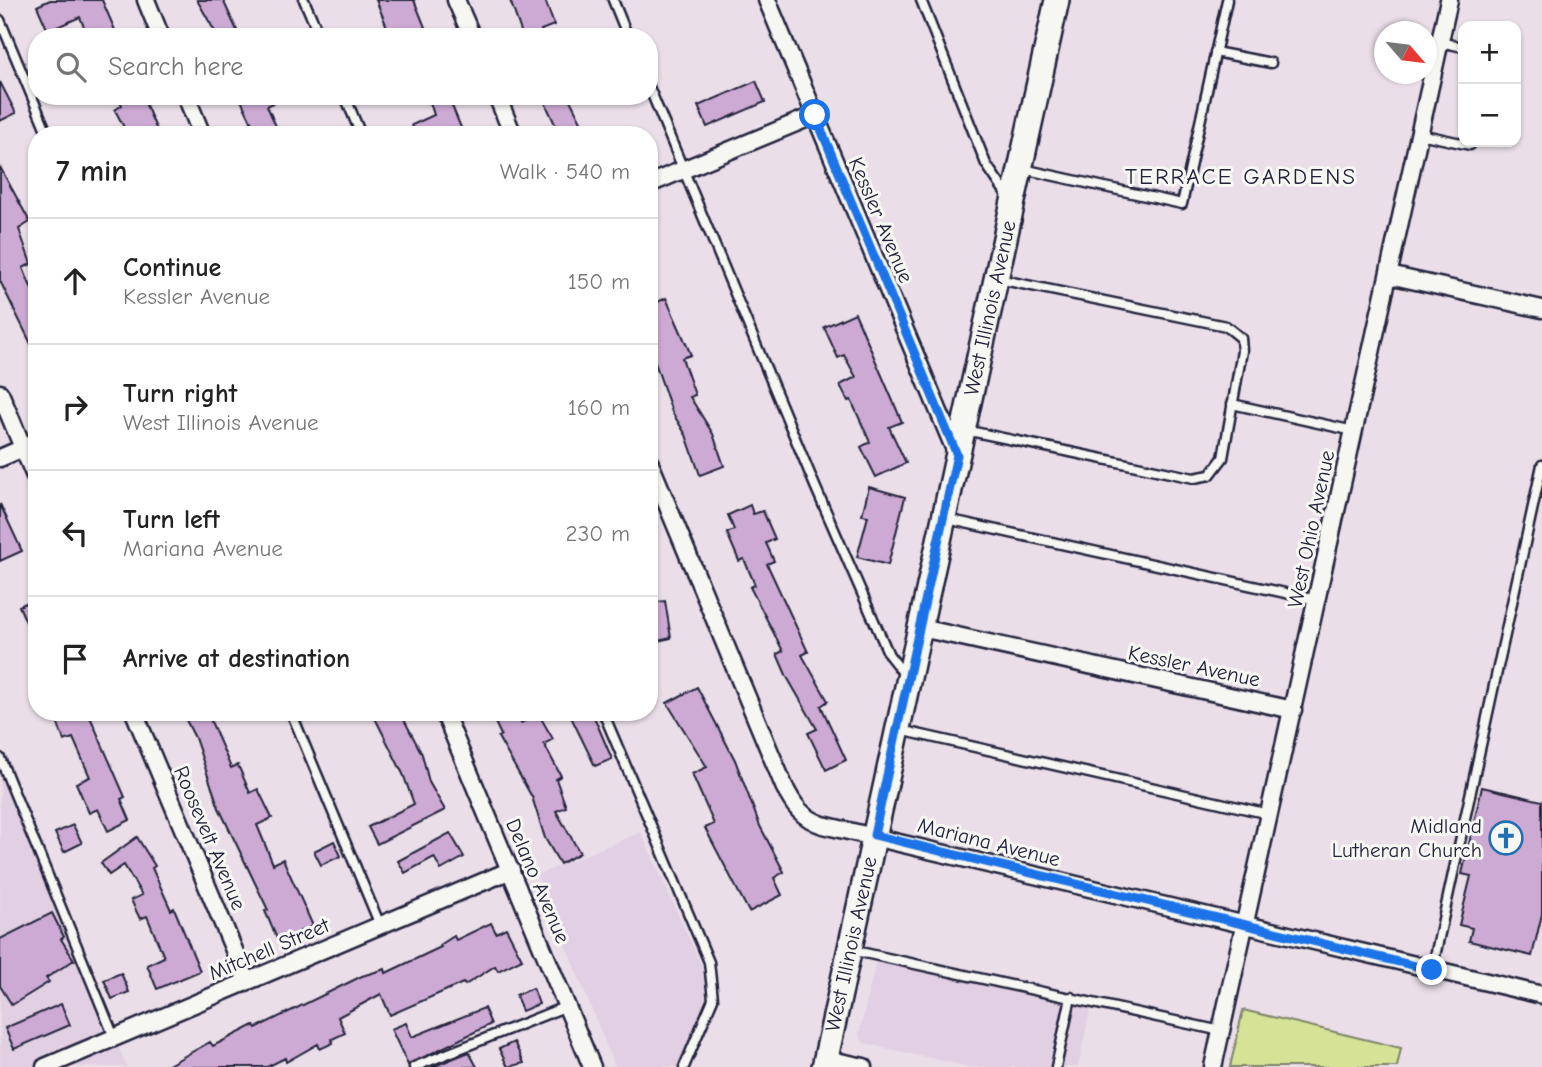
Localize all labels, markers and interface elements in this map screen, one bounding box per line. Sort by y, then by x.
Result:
north arrow [1374,21,1437,84]
map controls [1458,21,1521,147]
button: + [1458,21,1521,84]
search box [28,28,658,105]
icon: search [52,48,90,86]
text: Search here [108,52,243,82]
button: − [1458,84,1521,147]
route start [799,99,830,130]
text: 7 min [56,154,128,189]
street label: Kessler Avenue [844,154,918,286]
text: Walk · 540 m [500,158,630,185]
district label: TERRACE GARDENS [1125,163,1357,190]
street label: West Illinois Avenue [959,218,1021,398]
text: Continue [123,253,221,283]
icon: ahead [56,262,94,300]
text: 150 m [568,268,630,295]
text: Kessler Avenue [123,283,270,310]
text: Turn right [123,379,237,409]
icon: right [56,388,94,426]
text: 160 m [568,394,630,421]
text: West Illinois Avenue [123,409,318,436]
street label: West Ohio Avenue [1283,448,1339,610]
text: Turn left [123,505,220,535]
icon: left [56,514,94,552]
text: 230 m [566,520,630,547]
text: Mariana Avenue [123,535,283,562]
icon: arrive [56,640,94,678]
street label: Kessler Avenue [1126,640,1262,692]
text: Arrive at destination [123,644,350,674]
street label: Roosevelt Avenue [169,762,251,914]
street label: Mariana Avenue [915,813,1063,871]
place label: Midland Lutheran Church [1332,814,1482,862]
street label: Delano Avenue [501,815,575,947]
church icon: Midland Lutheran Church [1487,819,1525,857]
street label: West Illinois Avenue [820,854,882,1034]
street label: Mitchell Street [205,912,334,985]
route end [1416,954,1447,985]

